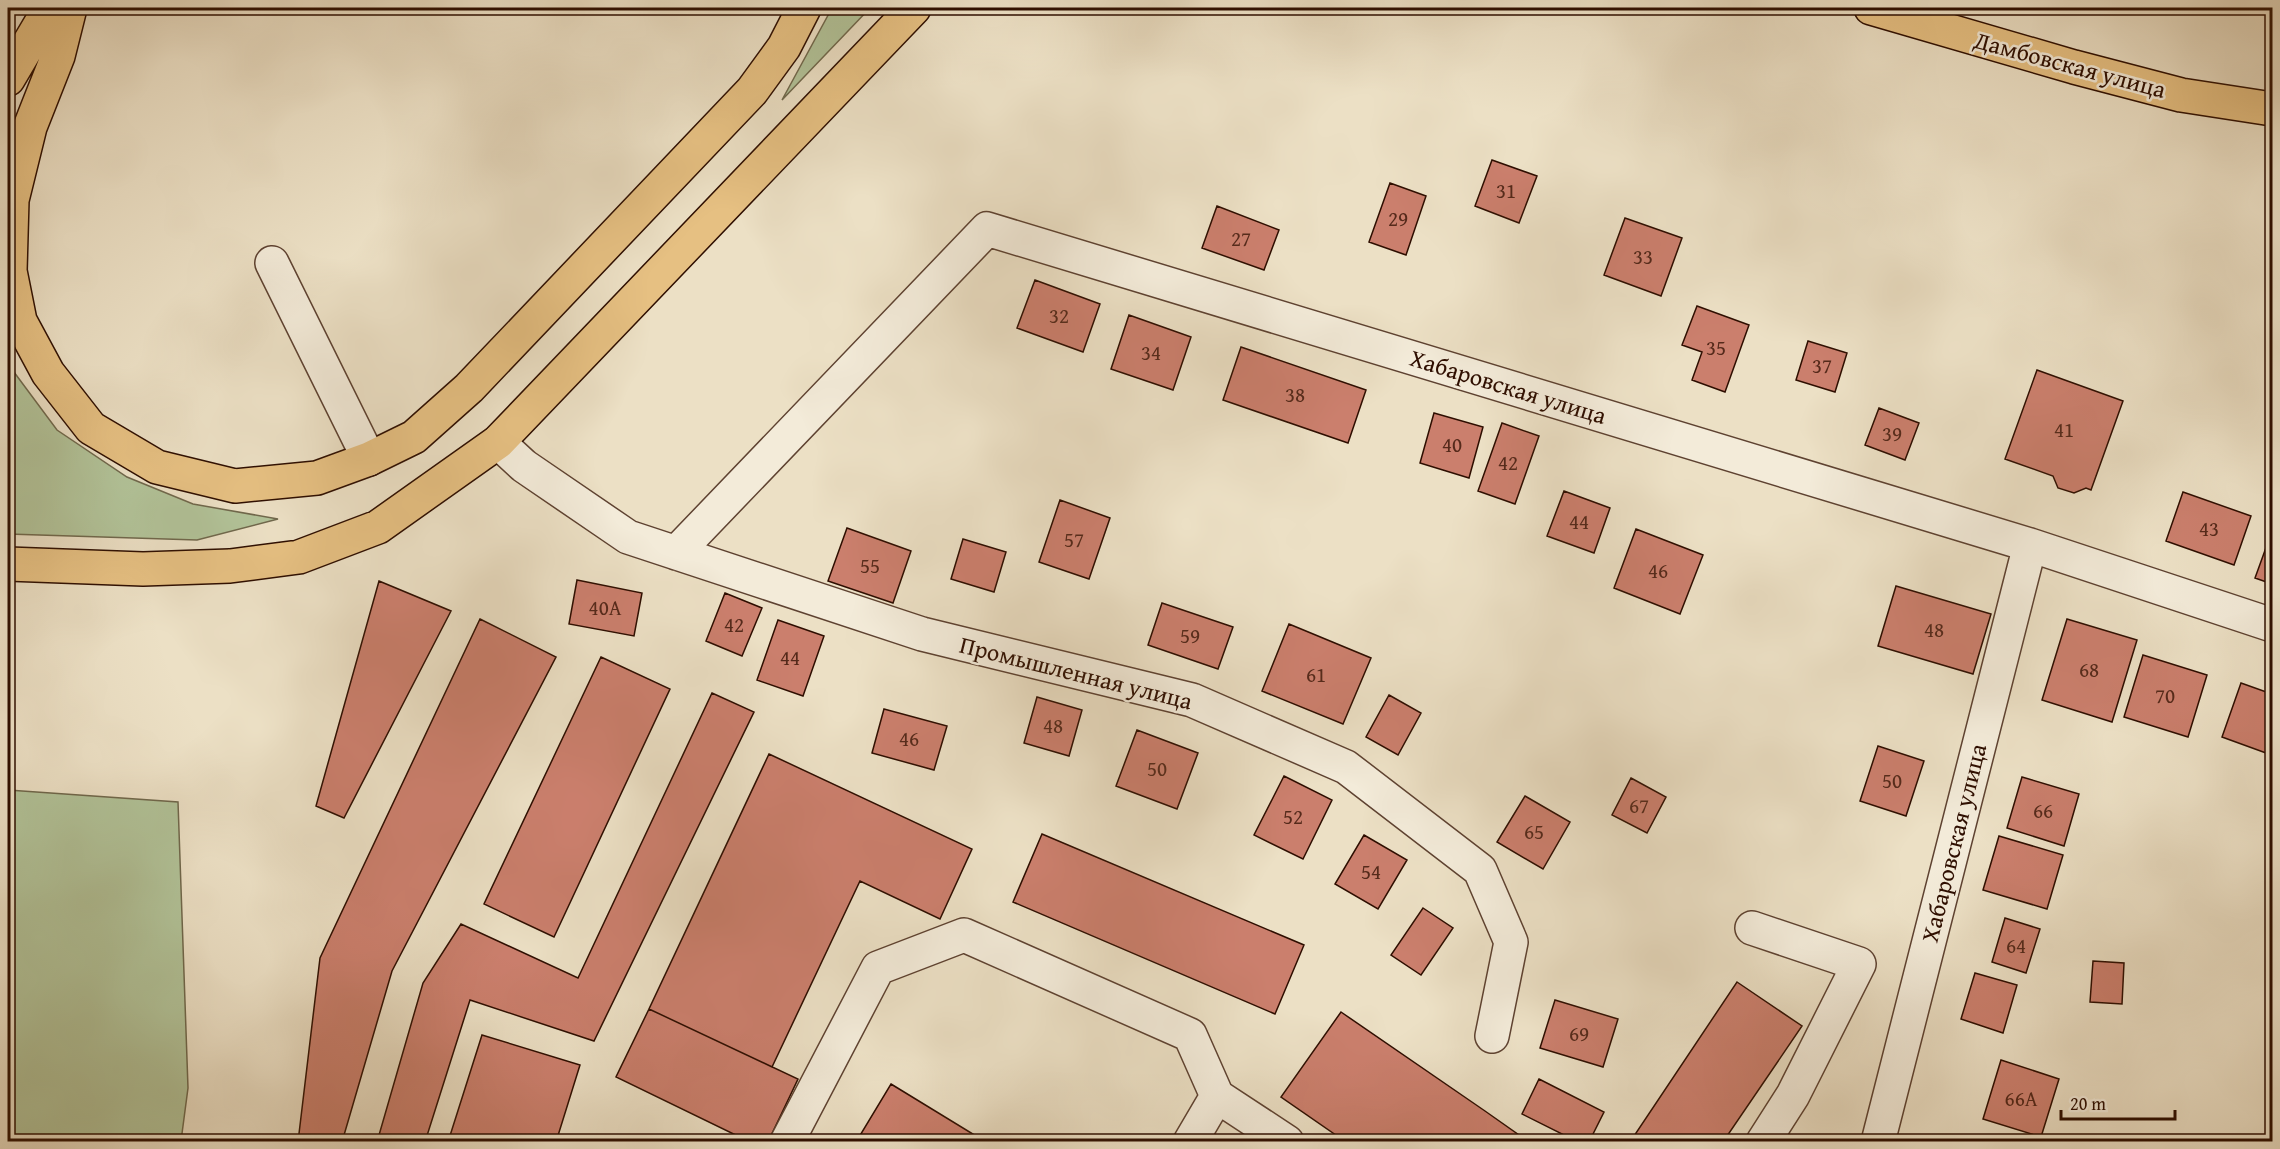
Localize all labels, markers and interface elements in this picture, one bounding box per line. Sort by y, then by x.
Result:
street label: Дамбовская улица [1969,22,2170,107]
house number: 31 [1496,175,1516,206]
house number: 29 [1388,203,1408,234]
house number: 27 [1231,223,1251,254]
house number: 33 [1633,241,1653,272]
house number: 32 [1049,300,1069,331]
house number: 35 [1706,332,1726,363]
house number: 34 [1141,337,1161,368]
street label: Хабаровская улица [1406,340,1611,433]
house number: 37 [1812,350,1832,381]
house number: 38 [1285,379,1305,410]
house number: 41 [2054,414,2074,445]
house number: 39 [1882,418,1902,449]
house number: 40 [1442,429,1462,460]
house number: 42 [1498,447,1518,478]
house number: 44 [1569,506,1589,537]
house number: 43 [2199,513,2219,544]
house number: 57 [1064,524,1084,555]
house number: 55 [860,550,880,581]
house number: 46 [1648,555,1668,586]
house number: 40А [589,592,622,623]
house number: 42 [724,609,744,640]
house number: 48 [1924,614,1944,645]
house number: 59 [1180,620,1200,651]
street label: Промышленная улица [956,627,1197,719]
house number: 44 [780,642,800,673]
house number: 68 [2079,654,2099,685]
house number: 61 [1306,659,1326,690]
house number: 70 [2155,680,2175,711]
house number: 48 [1043,710,1063,741]
house number: 46 [899,723,919,754]
street label: Хабаровская улица [1912,739,1995,946]
house number: 50 [1147,753,1167,784]
house number: 50 [1882,765,1902,796]
house number: 67 [1629,790,1649,821]
house number: 66 [2033,795,2053,826]
house number: 52 [1283,801,1303,832]
house number: 65 [1524,816,1544,847]
house number: 54 [1361,856,1381,887]
house number: 64 [2006,930,2026,961]
house number: 69 [1569,1018,1589,1049]
house number: 66А [2005,1083,2038,1114]
scale bar [2061,1083,2175,1121]
text: 20 m [2070,1090,2106,1117]

